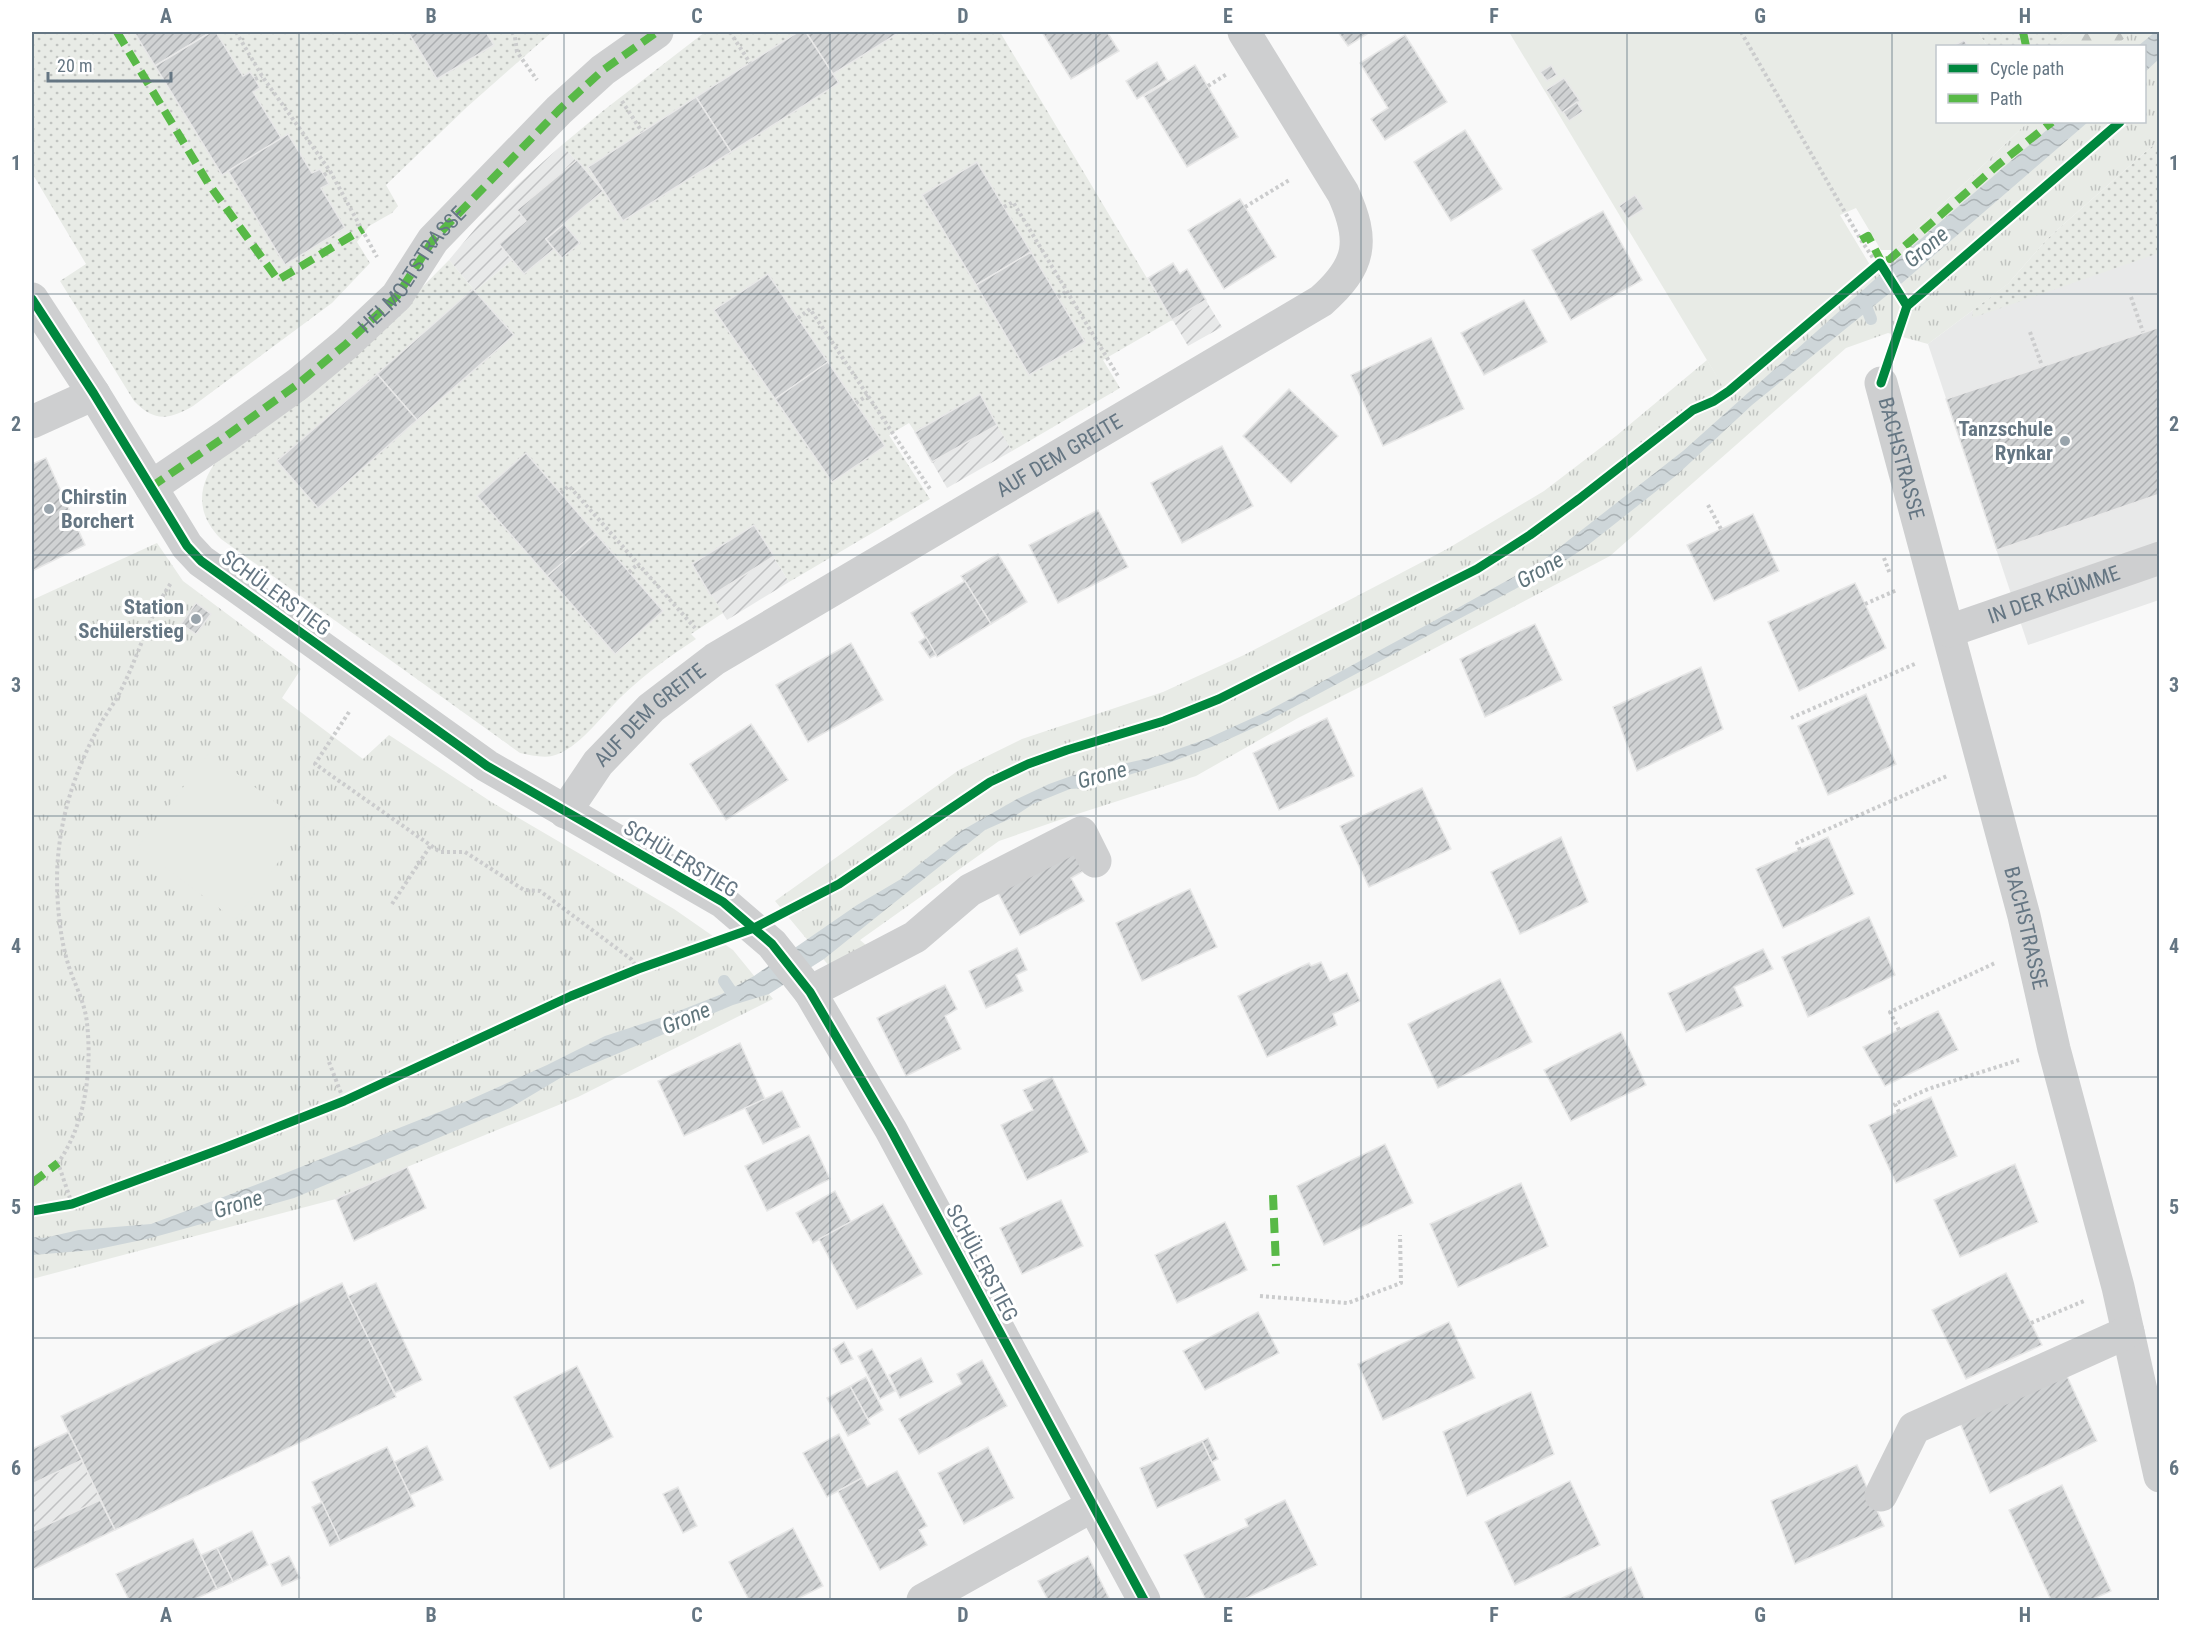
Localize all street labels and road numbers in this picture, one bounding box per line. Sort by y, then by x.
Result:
street label: HELMOLTSTRASSE [353,201,471,338]
street label: BACHSTRASSE [1873,394,1929,522]
street label: AUF DEM GREITE [992,409,1127,502]
street label: SCHÜLERSTIEG [217,545,335,641]
street label: IN DER KRÜMME [1985,561,2123,629]
street label: AUF DEM GREITE [589,659,710,771]
street label: SCHÜLERSTIEG [619,815,743,903]
street label: BACHSTRASSE [1999,864,2052,992]
street label: SCHÜLERSTIEG [941,1200,1023,1326]

